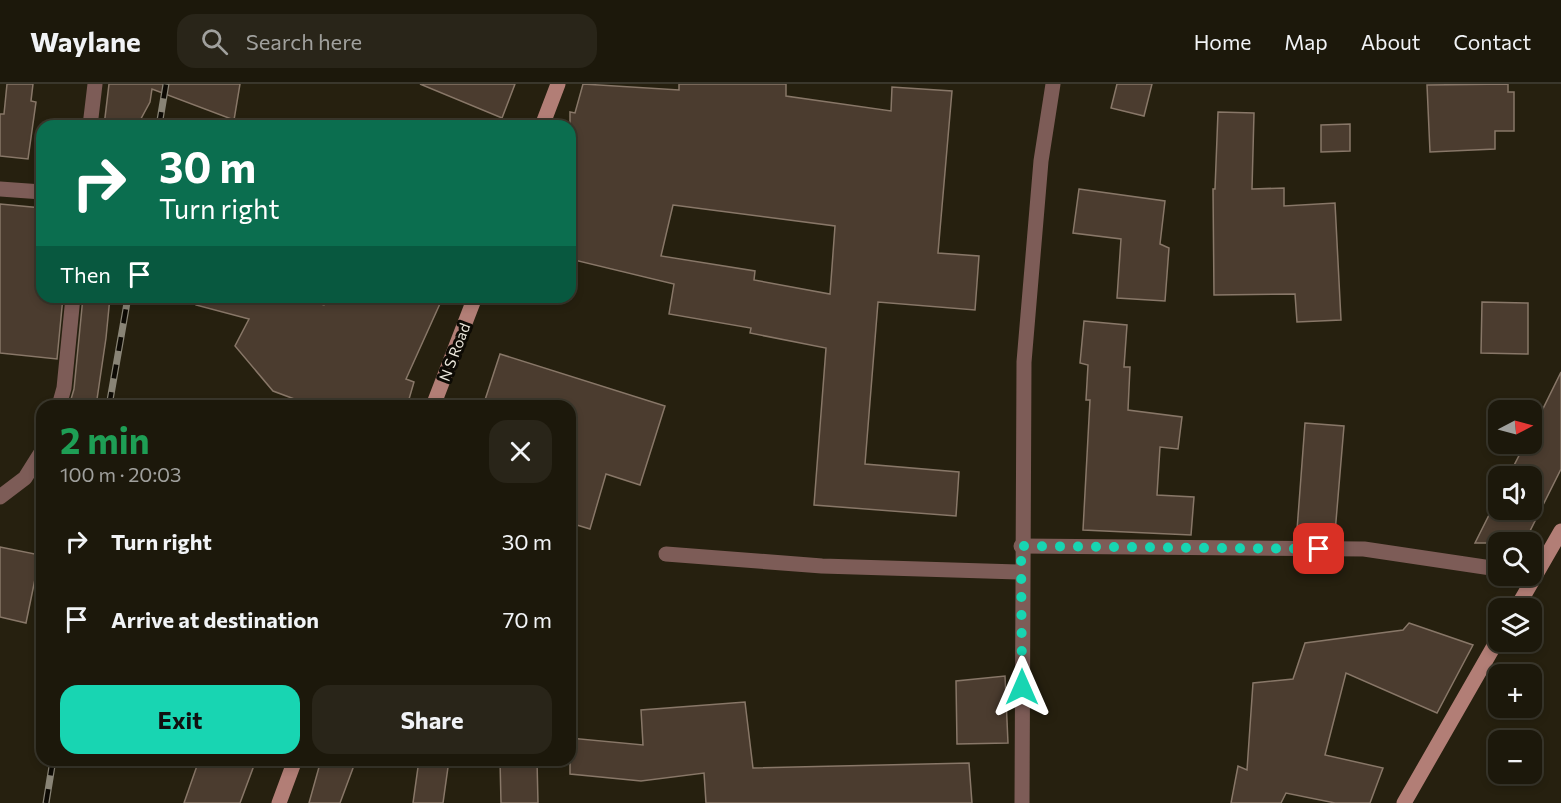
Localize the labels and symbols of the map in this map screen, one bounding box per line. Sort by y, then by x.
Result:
street label: N S Road [435,320,473,384]
north arrow [1488,400,1542,454]
pin [1293,523,1344,574]
position arrow [990,655,1054,719]

